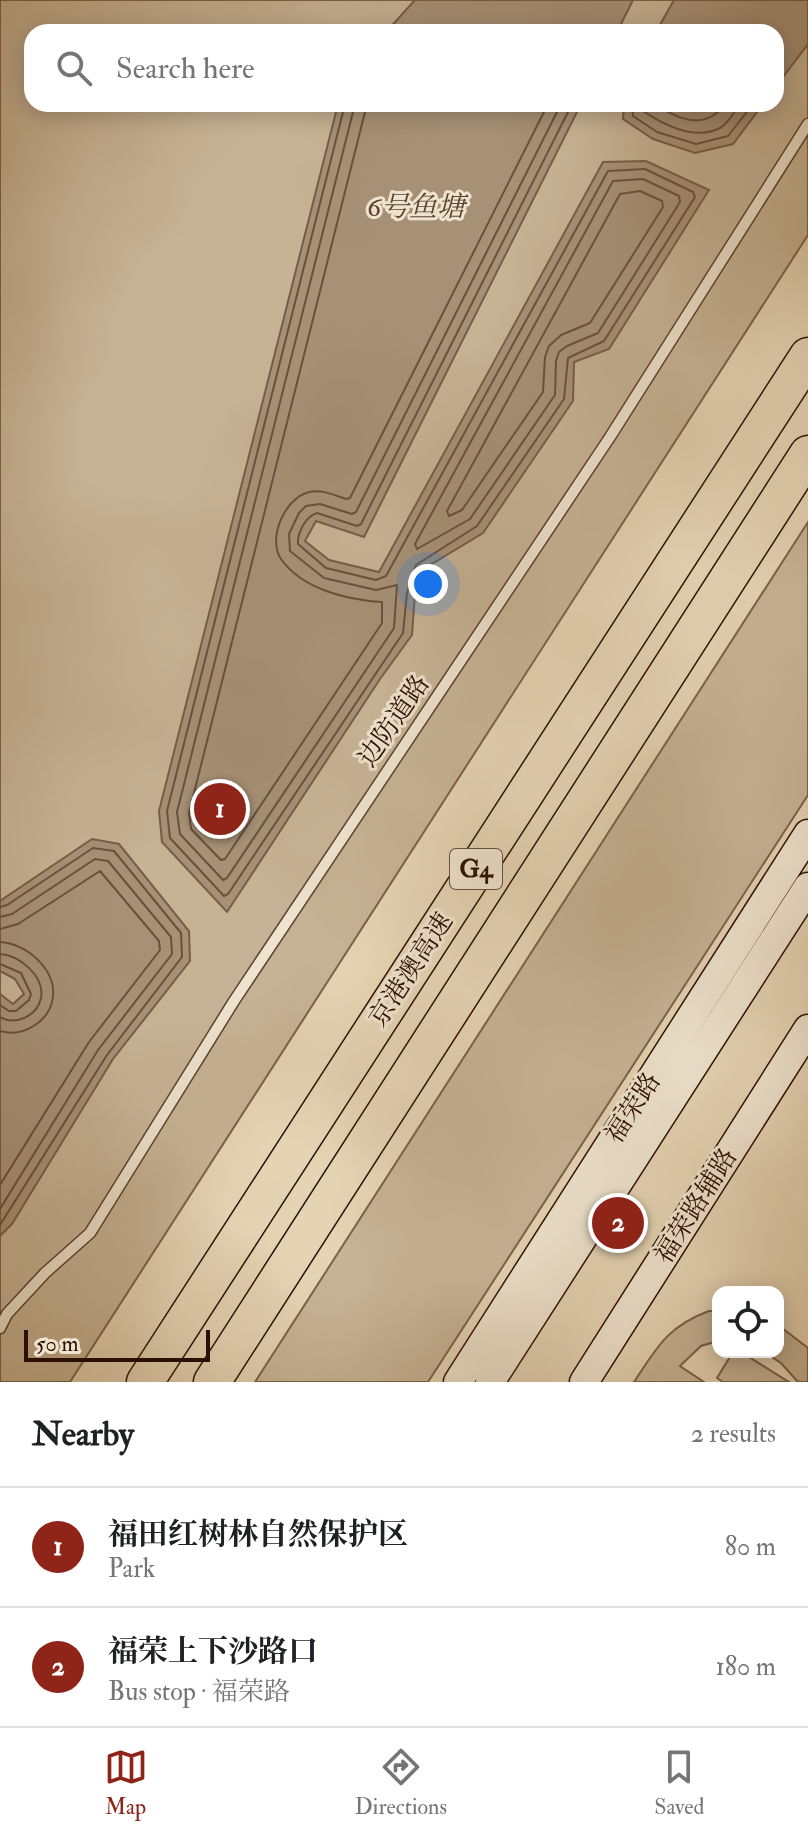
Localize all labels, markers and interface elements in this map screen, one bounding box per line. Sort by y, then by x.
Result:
search box [24,24,784,112]
icon: search [52,46,96,90]
text: Search here [116,50,255,87]
water label: 6号鱼塘 [367,190,469,225]
your location [408,564,448,604]
street label: 边防道路 [352,669,436,773]
pin: 1 [194,779,246,839]
road number: G4 [450,849,502,889]
street label: 京港澳高速 [362,907,460,1033]
street label: 福荣路 [598,1067,668,1149]
street label: 福荣路辅路 [648,1142,744,1270]
pin: 2 [592,1193,644,1253]
map controls [712,1286,784,1358]
button: locate [712,1286,784,1358]
scale bar [24,1326,210,1362]
text: 50 m [36,1330,78,1358]
text: Nearby [32,1413,134,1456]
text: 2 results [691,1418,776,1450]
text: 福田红树林自然保护区 [108,1516,408,1553]
text: 1 [53,1531,63,1563]
text: 80 m [725,1531,776,1563]
text: Park [108,1553,155,1585]
text: 福荣上下沙路口 [108,1633,318,1670]
text: 2 [51,1651,65,1683]
text: 180 m [716,1651,776,1683]
text: Bus stop · 福荣路 [108,1676,290,1708]
tab: Map [104,1745,148,1821]
tab: Directions [355,1745,447,1821]
tab: Saved [654,1745,704,1821]

